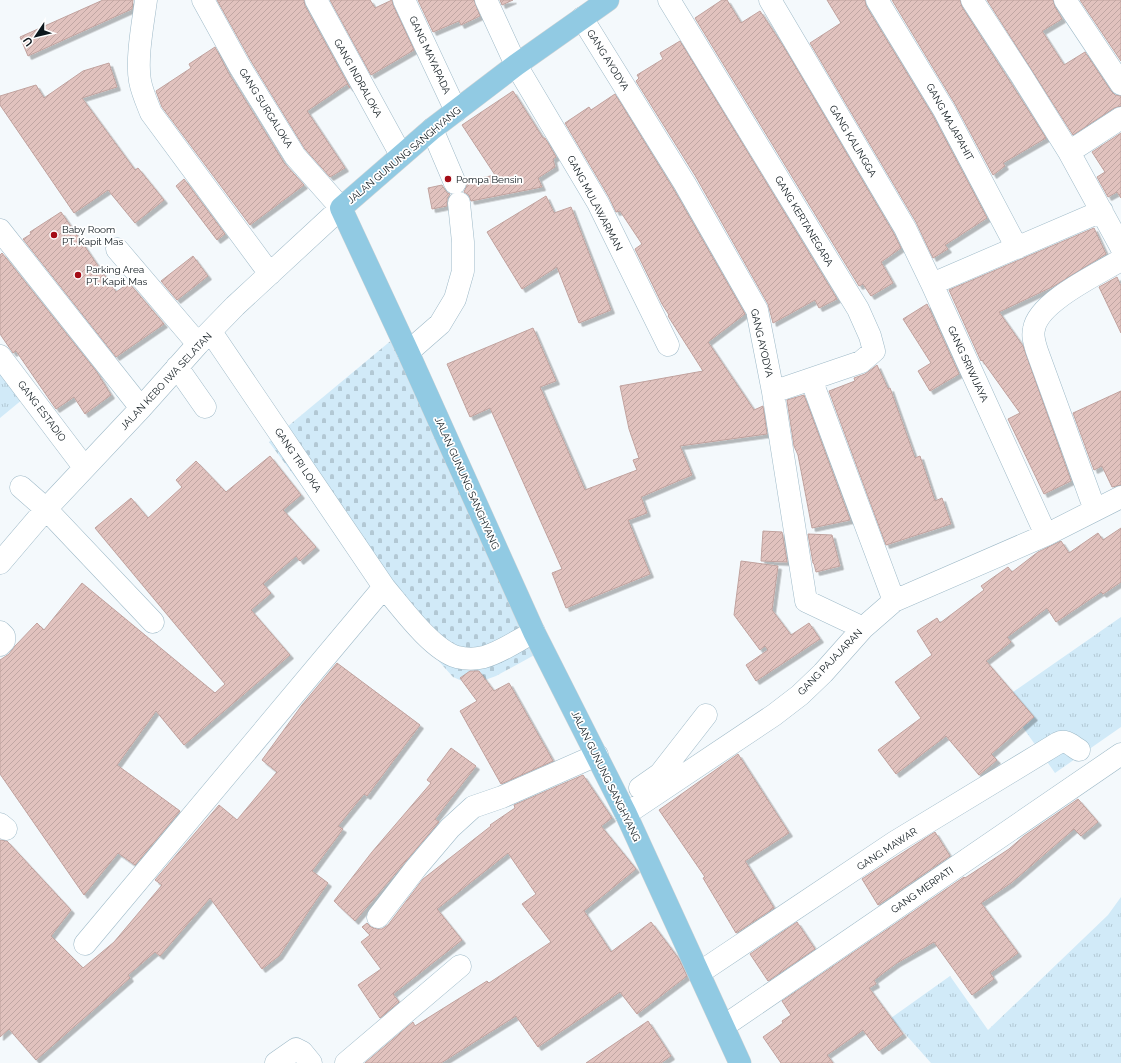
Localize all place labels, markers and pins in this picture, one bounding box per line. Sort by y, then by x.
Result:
marker: Pompa Bensin [443,174,453,184]
place label: Pompa Bensin [456,174,523,185]
place label: Baby Room PT. Kapit Mas [62,224,123,247]
marker: Baby Room PT. Kapit Mas [49,230,59,240]
place label: Parking Area PT. Kapit Mas [86,264,147,287]
marker: Parking Area PT. Kapit Mas [73,270,83,280]

